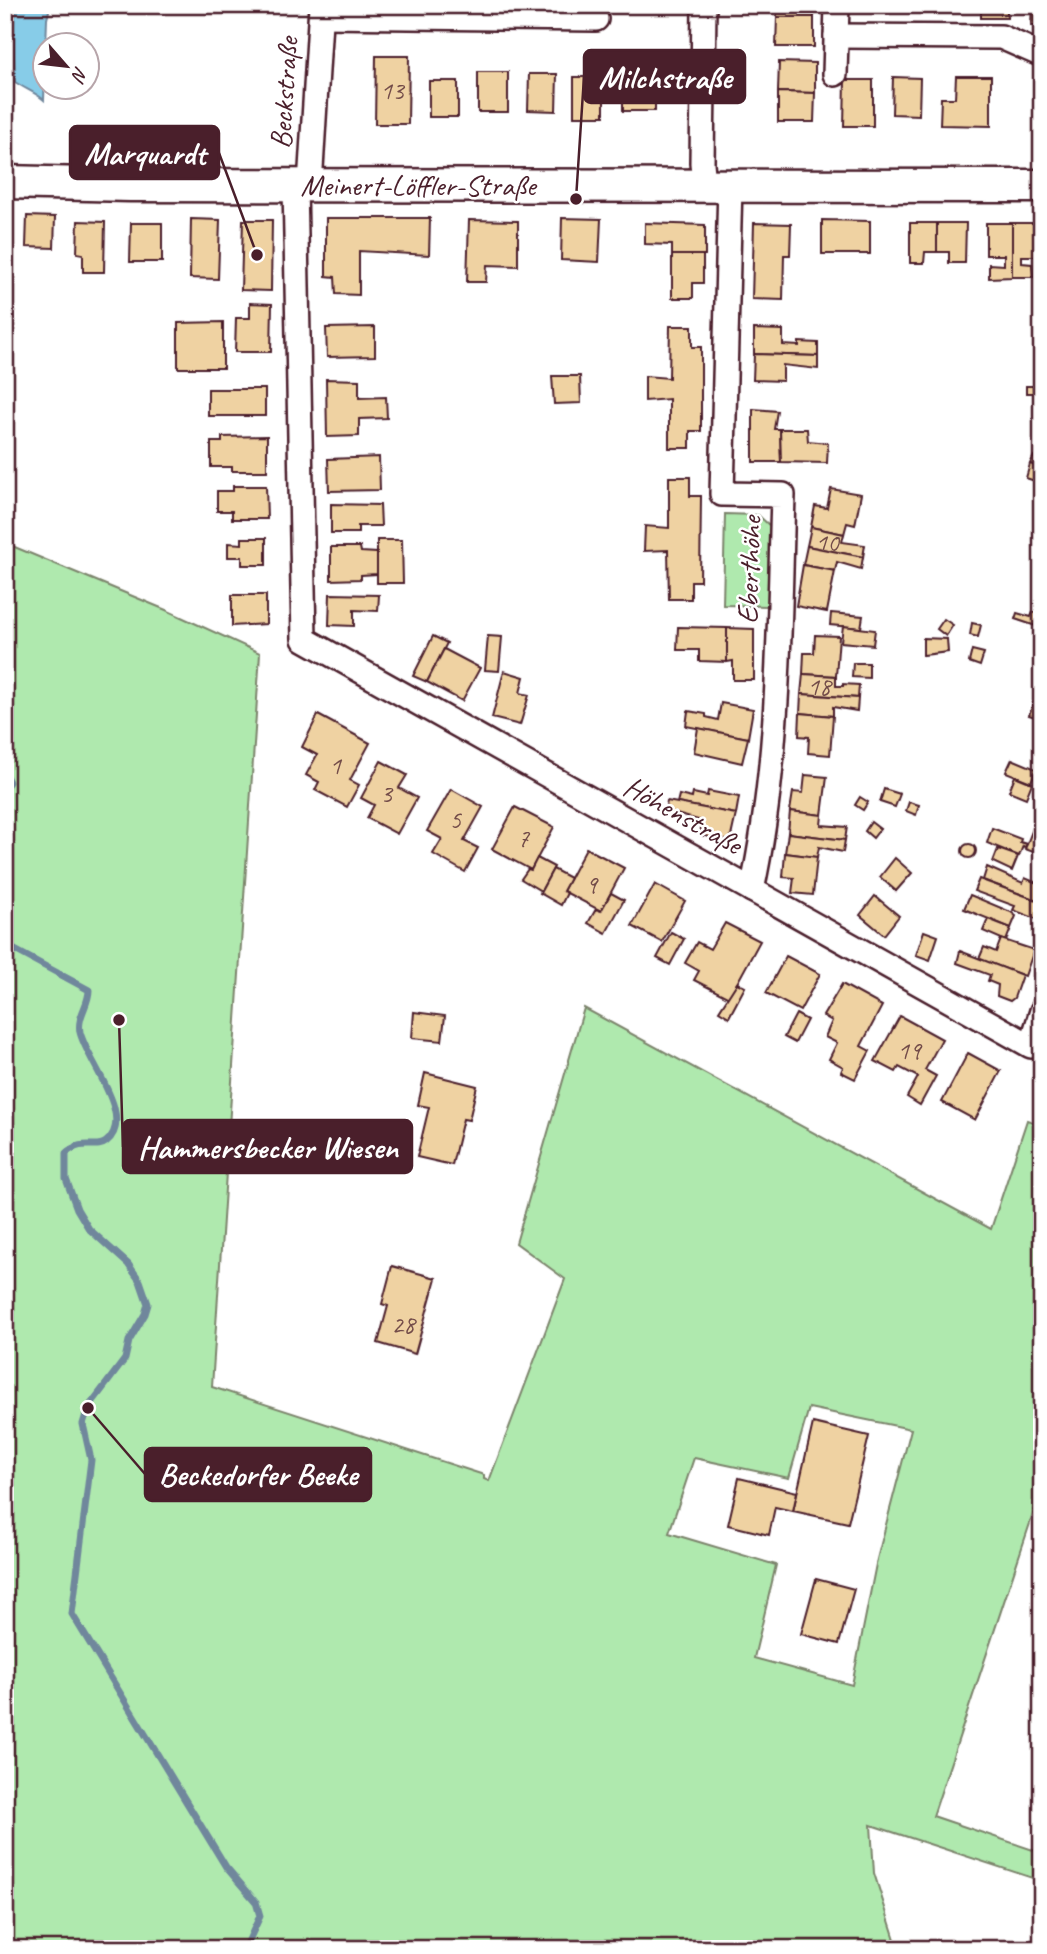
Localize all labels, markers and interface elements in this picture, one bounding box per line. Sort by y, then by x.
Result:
north arrow [32,32,102,102]
street label: Beckstraße [261,34,307,150]
callout: Milchstraße [584,50,745,103]
text: Milchstraße [599,57,735,98]
text: N [65,63,93,87]
house number: 13 [380,74,406,107]
callout: Marquardt [70,126,219,179]
text: Marquardt [84,133,209,174]
street label: Meinert-Löffler-Straße [300,166,538,204]
street label: Eberthöhe [728,513,770,624]
house number: 10 [815,526,841,559]
house number: 18 [807,670,833,703]
house number: 1 [329,749,342,782]
street label: Höhenstraße [617,767,751,864]
house number: 3 [380,777,394,810]
house number: 5 [449,803,462,836]
house number: 7 [517,822,530,855]
house number: 9 [585,868,599,901]
house number: 19 [897,1034,923,1067]
callout: Hammersbecker Wiesen [123,1120,412,1173]
text: Hammersbecker Wiesen [138,1127,399,1168]
house number: 28 [391,1308,417,1341]
callout: Beckedorfer Beeke [145,1448,371,1501]
text: Beckedorfer Beeke [159,1454,360,1495]

